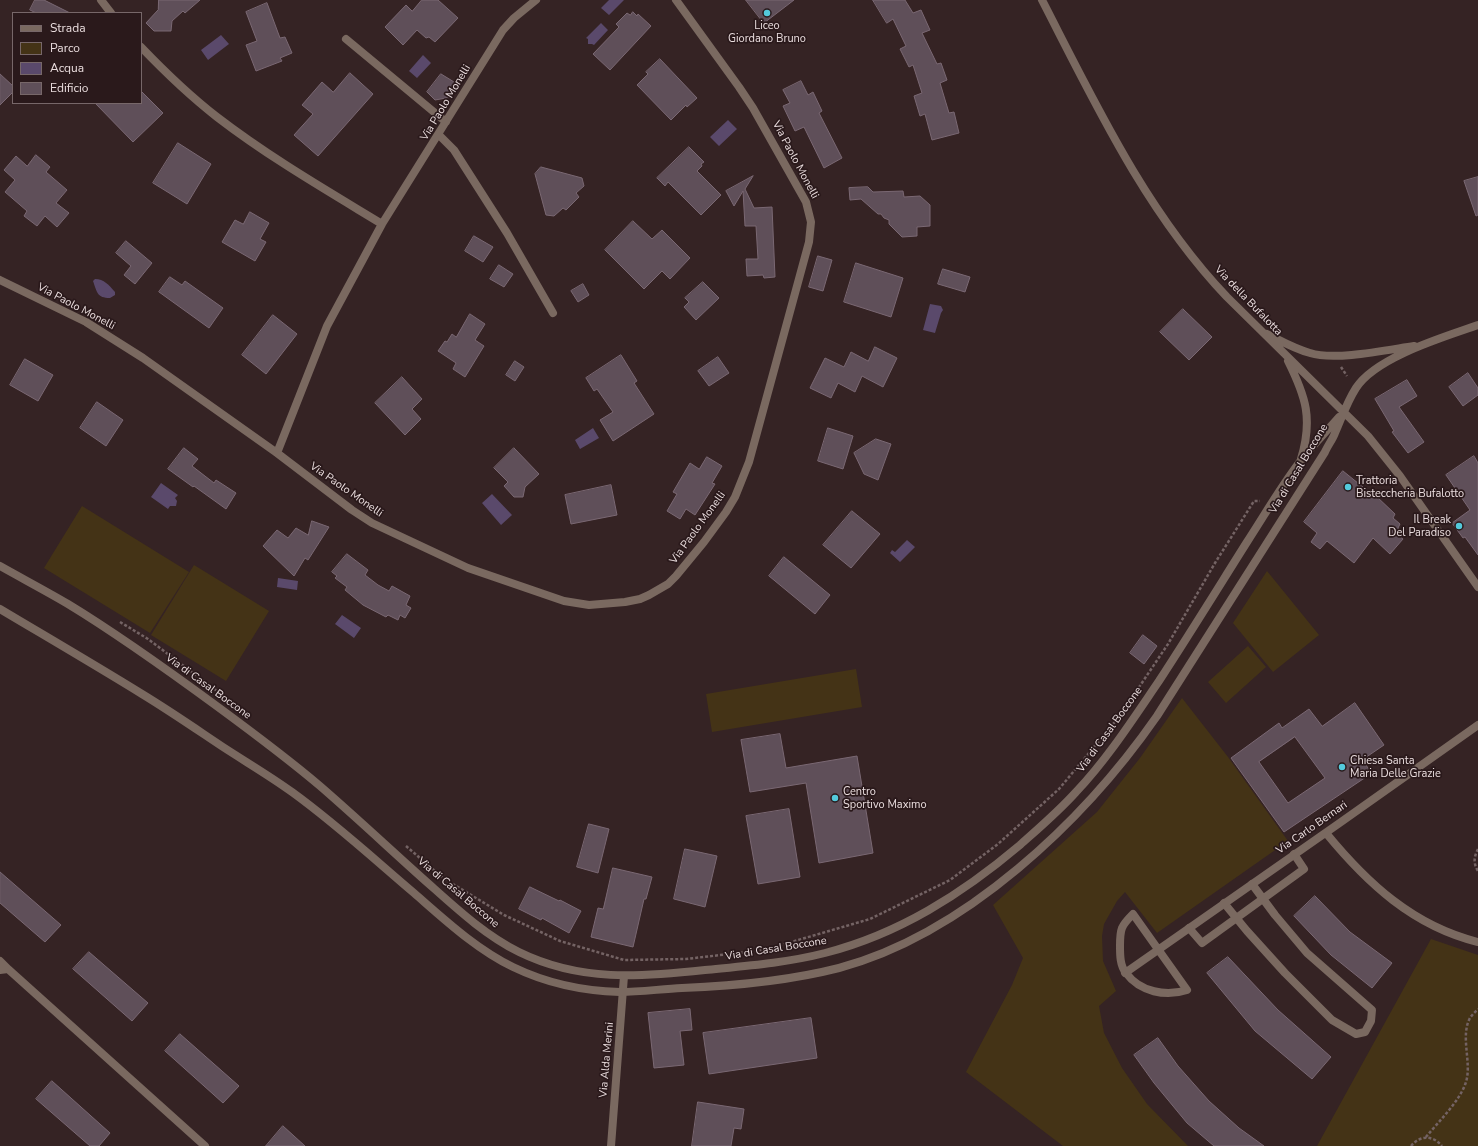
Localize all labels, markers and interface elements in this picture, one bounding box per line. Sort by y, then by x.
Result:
marker: Liceo Giordano Bruno [762,8,772,18]
legend [12,12,142,104]
place label: Liceo Giordano Bruno [728,19,806,45]
text: Strada [50,20,86,36]
text: Parco [50,40,80,56]
text: Acqua [50,60,84,76]
street label: Via Paolo Monelli [418,63,474,143]
text: Edificio [50,80,88,96]
street label: Via Paolo Monelli [769,119,821,201]
street label: Via della Bufalotta [1211,263,1285,339]
street label: Via Paolo Monelli [35,281,117,333]
street label: Via di Casal Boccone [1267,422,1331,516]
street label: Via Paolo Monelli [307,460,385,520]
place label: Trattoria Bisteccheria Bufalotto [1356,474,1464,500]
marker: Trattoria Bisteccheria Bufalotto [1343,482,1353,492]
street label: Via Paolo Monelli [667,489,729,567]
place label: Il Break Del Paradiso [1388,513,1451,539]
marker: Il Break Del Paradiso [1454,521,1464,531]
street label: Via di Casal Boccone [163,652,253,722]
street label: Via di Casal Boccone [1075,685,1145,775]
place label: Chiesa Santa Maria Delle Grazie [1350,754,1441,780]
marker: Chiesa Santa Maria Delle Grazie [1337,762,1347,772]
place label: Centro Sportivo Maximo [843,785,927,811]
marker: Centro Sportivo Maximo [830,793,840,803]
street label: Via Carlo Bernari [1274,799,1350,857]
street label: Via di Casal Boccone [414,855,502,931]
street label: Via di Casal Boccone [724,934,828,964]
street label: Via Alda Merini [597,1022,617,1098]

